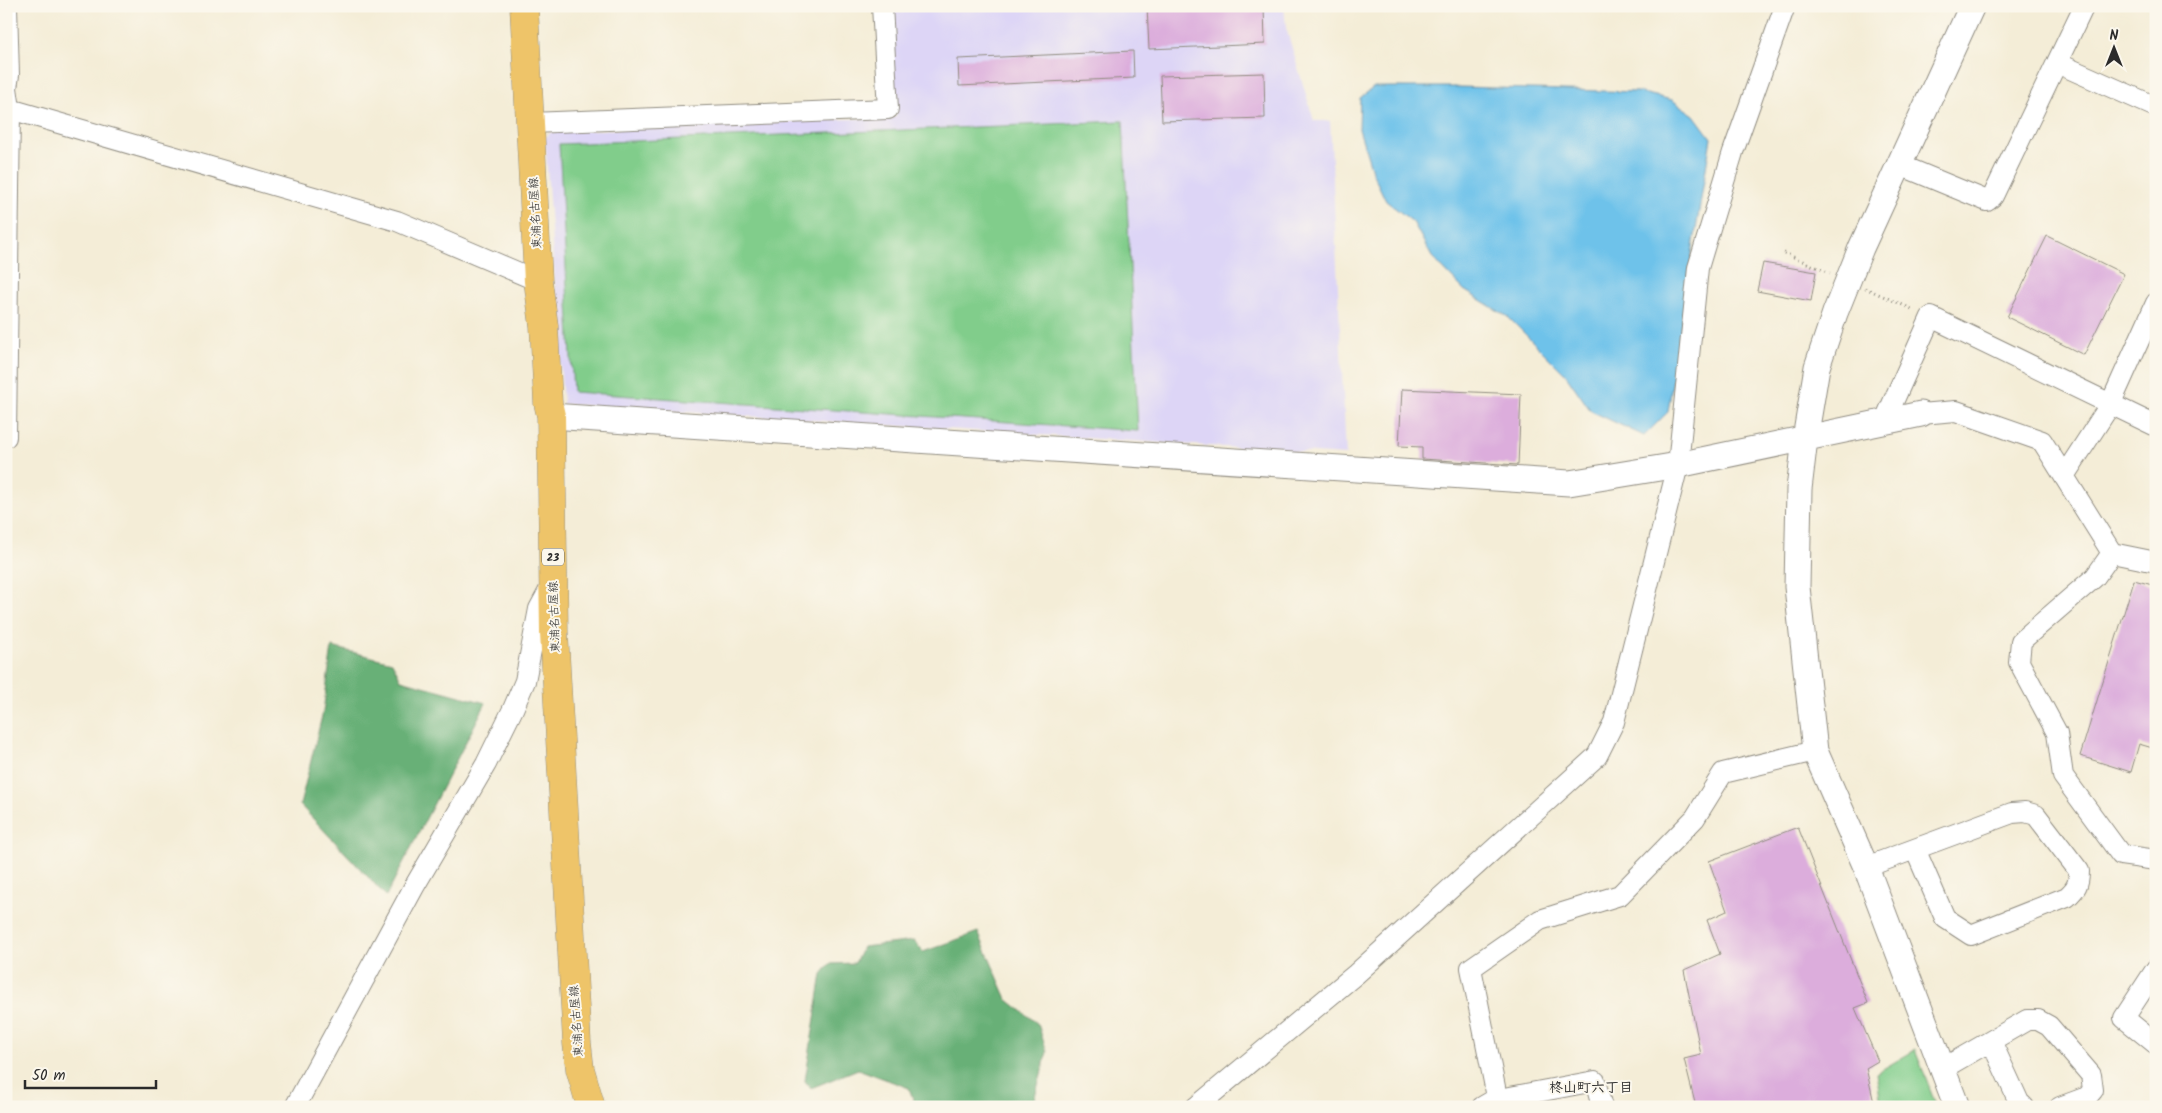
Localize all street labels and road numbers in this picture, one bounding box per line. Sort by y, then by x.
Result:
street label: 東浦名古屋線 [524,177,547,249]
road number: 23 [542,548,564,566]
street label: 東浦名古屋線 [544,581,565,653]
street label: 東浦名古屋線 [565,984,588,1058]

